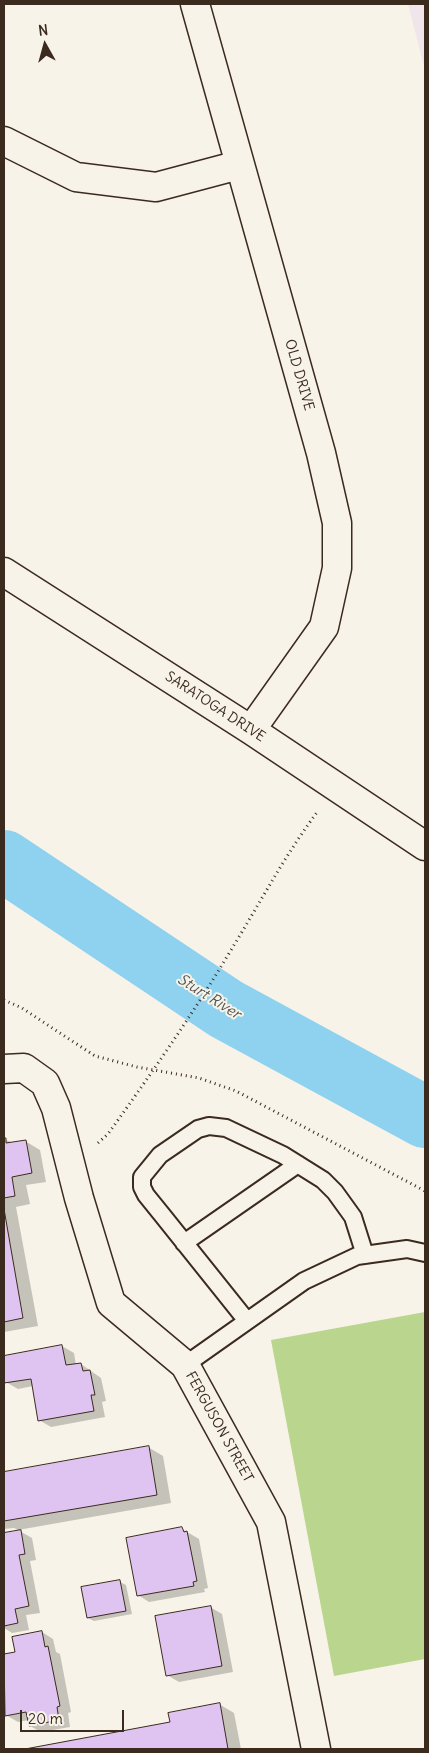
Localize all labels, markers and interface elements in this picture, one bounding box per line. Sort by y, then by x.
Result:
north arrow [20,20,70,70]
text: N [37,21,49,40]
street label: OLD DRIVE [281,337,317,413]
street label: SARATOGA DRIVE [162,668,268,746]
water label: Sturt River [174,971,244,1023]
street label: FERGUSON STREET [182,1369,256,1485]
scale bar [22,1700,126,1732]
text: 20 m [28,1709,63,1728]

